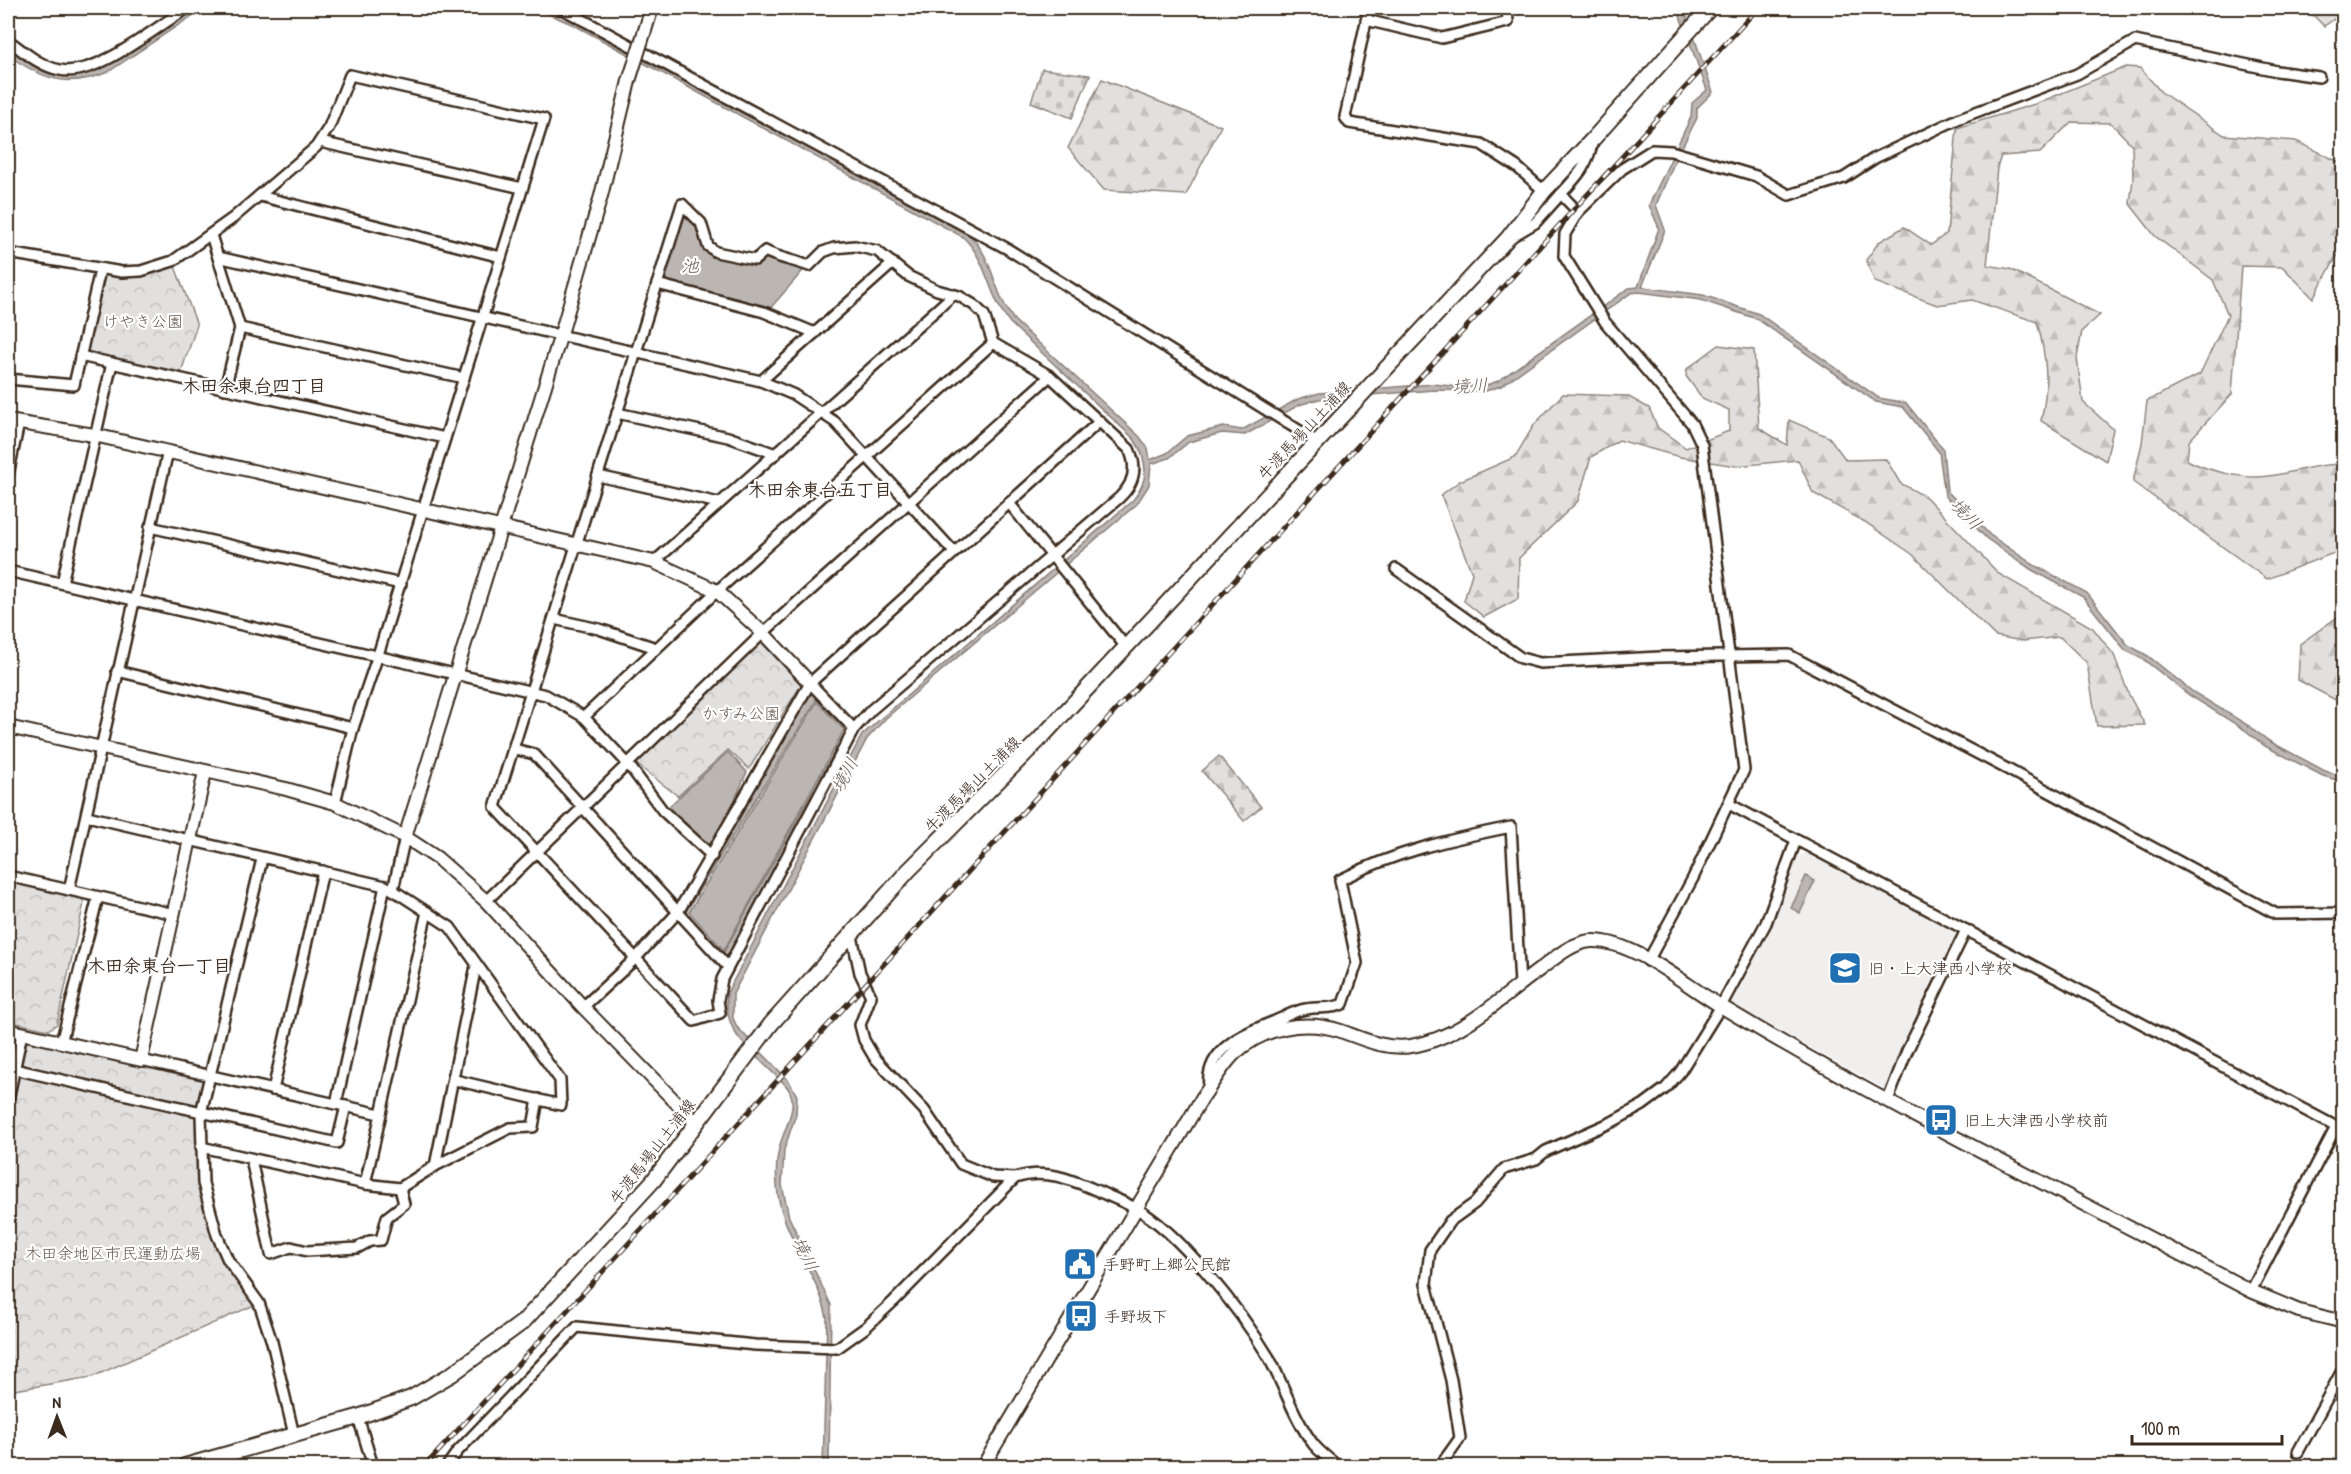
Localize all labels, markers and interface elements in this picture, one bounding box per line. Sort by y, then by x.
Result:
water label: 池 [681,253,700,278]
park label: けやき公園 [103,310,183,332]
water label: 境川 [1451,372,1489,399]
district label: 木田余東台四丁目 [182,373,326,398]
street label: 牛渡馬場山土浦線 [1252,376,1356,484]
district label: 木田余東台五丁目 [748,477,892,502]
water label: 境川 [1945,492,1988,535]
park label: かすみ公園 [702,702,780,724]
street label: 牛渡馬場山土浦線 [919,731,1025,837]
water label: 境川 [825,753,864,797]
school or university icon: 旧・上大津西小学校 [1827,950,1863,986]
district label: 木田余東台一丁目 [87,953,231,978]
place label: 旧・上大津西小学校 [1868,957,2012,979]
street label: 牛渡馬場山土浦線 [604,1094,700,1208]
bus stop icon: 旧上大津西小学校前 [1923,1102,1959,1138]
place label: 旧上大津西小学校前 [1964,1109,2108,1131]
water label: 境川 [786,1232,825,1275]
park label: 木田余地区市民運動広場 [25,1242,201,1264]
public building icon: 手野町上郷公民館 [1062,1246,1098,1282]
place label: 手野町上郷公民館 [1103,1253,1231,1275]
bus stop icon: 手野坂下 [1063,1298,1099,1334]
place label: 手野坂下 [1104,1305,1168,1327]
north arrow [27,1387,87,1447]
text: N [52,1391,62,1413]
scale bar [2132,1408,2282,1446]
text: 100 m [2141,1416,2180,1441]

